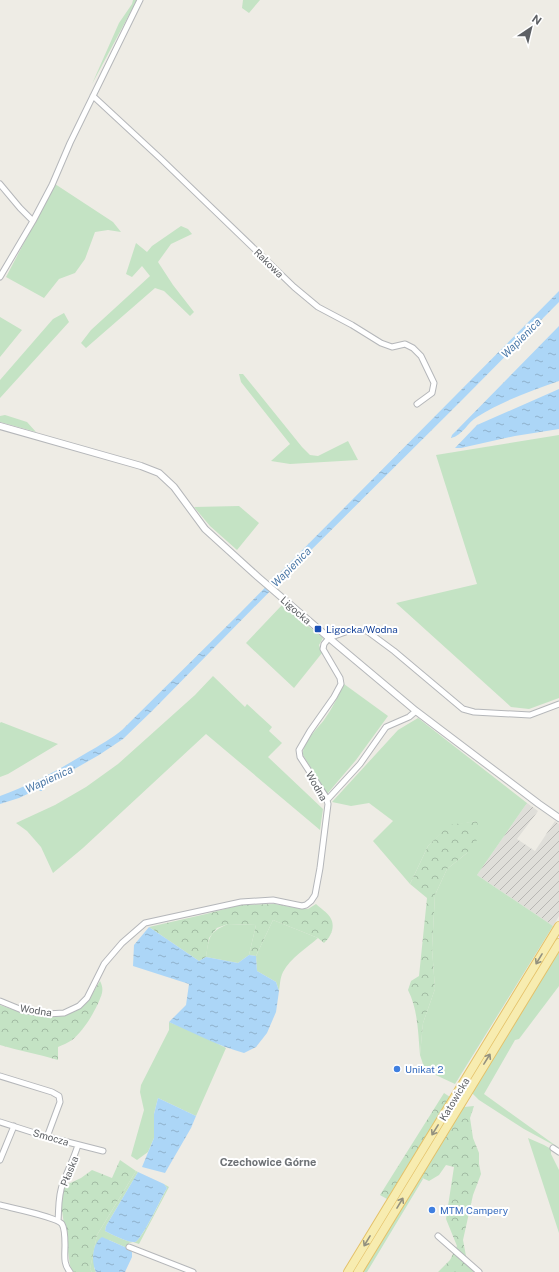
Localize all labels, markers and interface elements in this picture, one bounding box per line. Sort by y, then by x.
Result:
north arrow [511,8,551,48]
text: N [530,12,544,27]
street label: Rakowa [252,246,286,280]
water label: Wapienica [499,316,543,360]
water label: Wapienica [269,545,313,589]
street label: Ligocka [278,594,314,626]
place label: Ligocka/Wodna [326,623,398,635]
marker: Ligocka/Wodna [313,624,323,634]
water label: Wapienica [23,763,75,795]
street label: Wodna [304,769,330,803]
one-way arrow [534,953,542,965]
street label: Wodna [19,1002,53,1018]
one-way arrow [484,1053,492,1065]
place label: Unikat 2 [405,1063,443,1075]
marker: Unikat 2 [392,1064,402,1074]
street label: Katowicka [436,1075,472,1123]
one-way arrow [430,1124,438,1136]
street label: Smocza [32,1126,70,1148]
street label: Płaska [58,1154,80,1188]
district label: Czechowice Górne [220,1156,316,1168]
one-way arrow [396,1198,404,1209]
place label: MTM Campery [440,1204,509,1216]
marker: MTM Campery [427,1205,437,1215]
one-way arrow [363,1235,371,1246]

